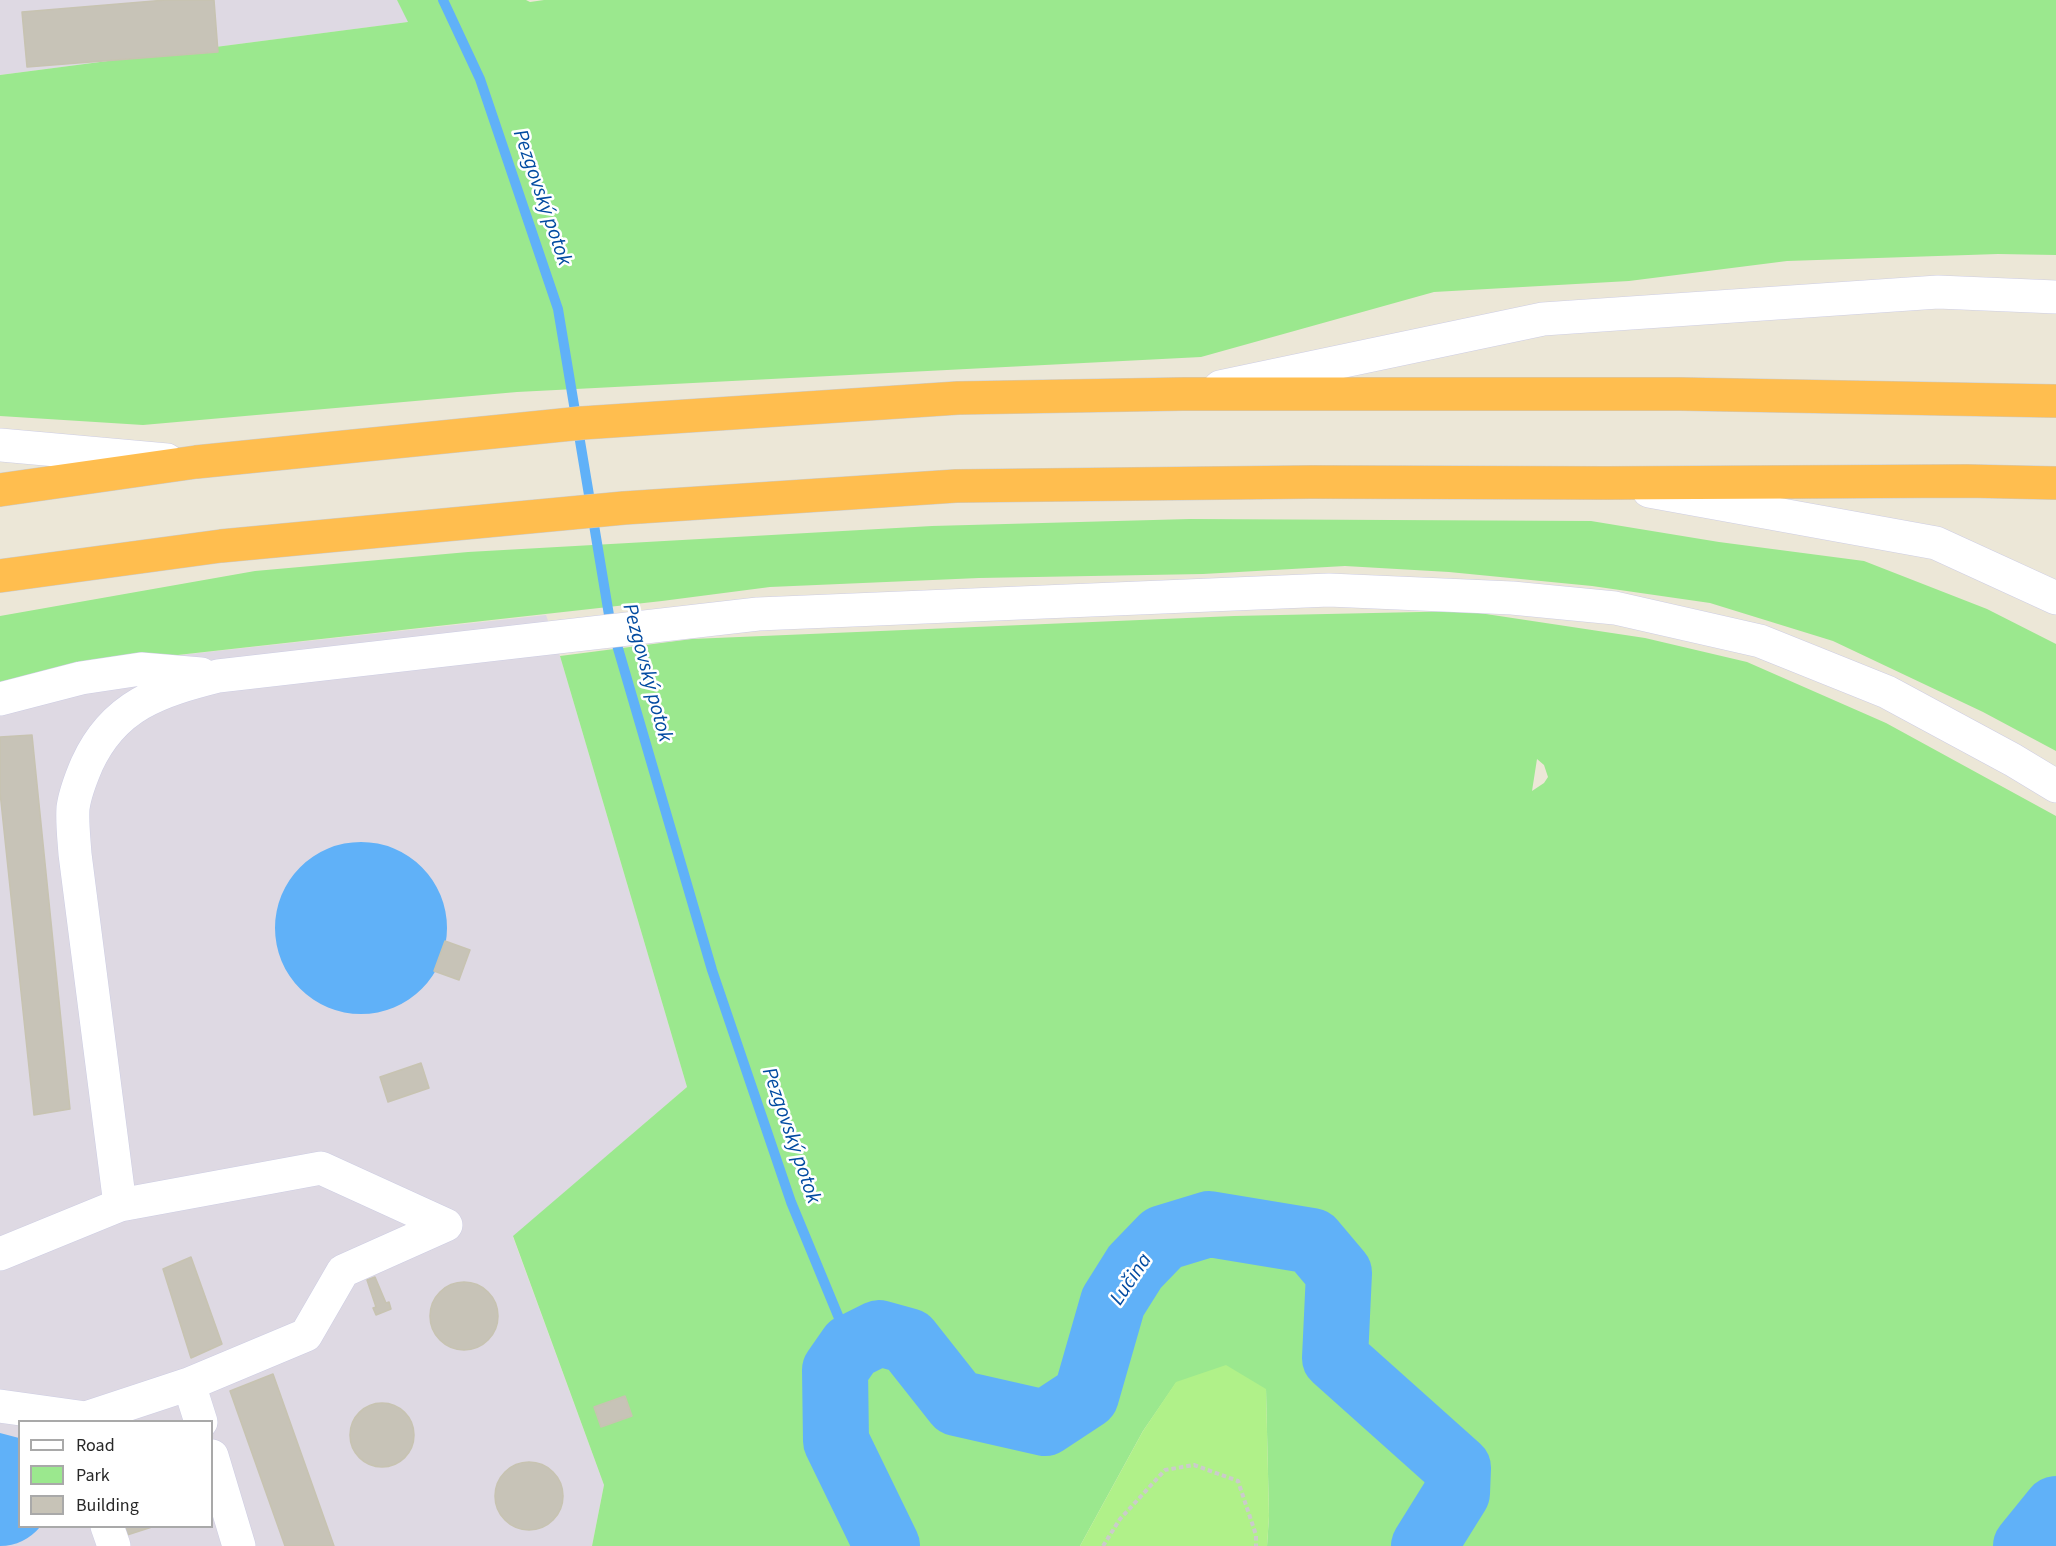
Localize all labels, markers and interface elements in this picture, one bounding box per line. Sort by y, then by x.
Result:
water label: Pezgovský potok [506,127,576,269]
water label: Pezgovský potok [615,601,677,745]
water label: Pezgovský potok [755,1065,825,1207]
water label: Lučina [1106,1249,1158,1311]
legend [18,1420,213,1528]
text: Road [76,1433,115,1458]
text: Park [76,1463,110,1488]
text: Building [76,1493,139,1518]

